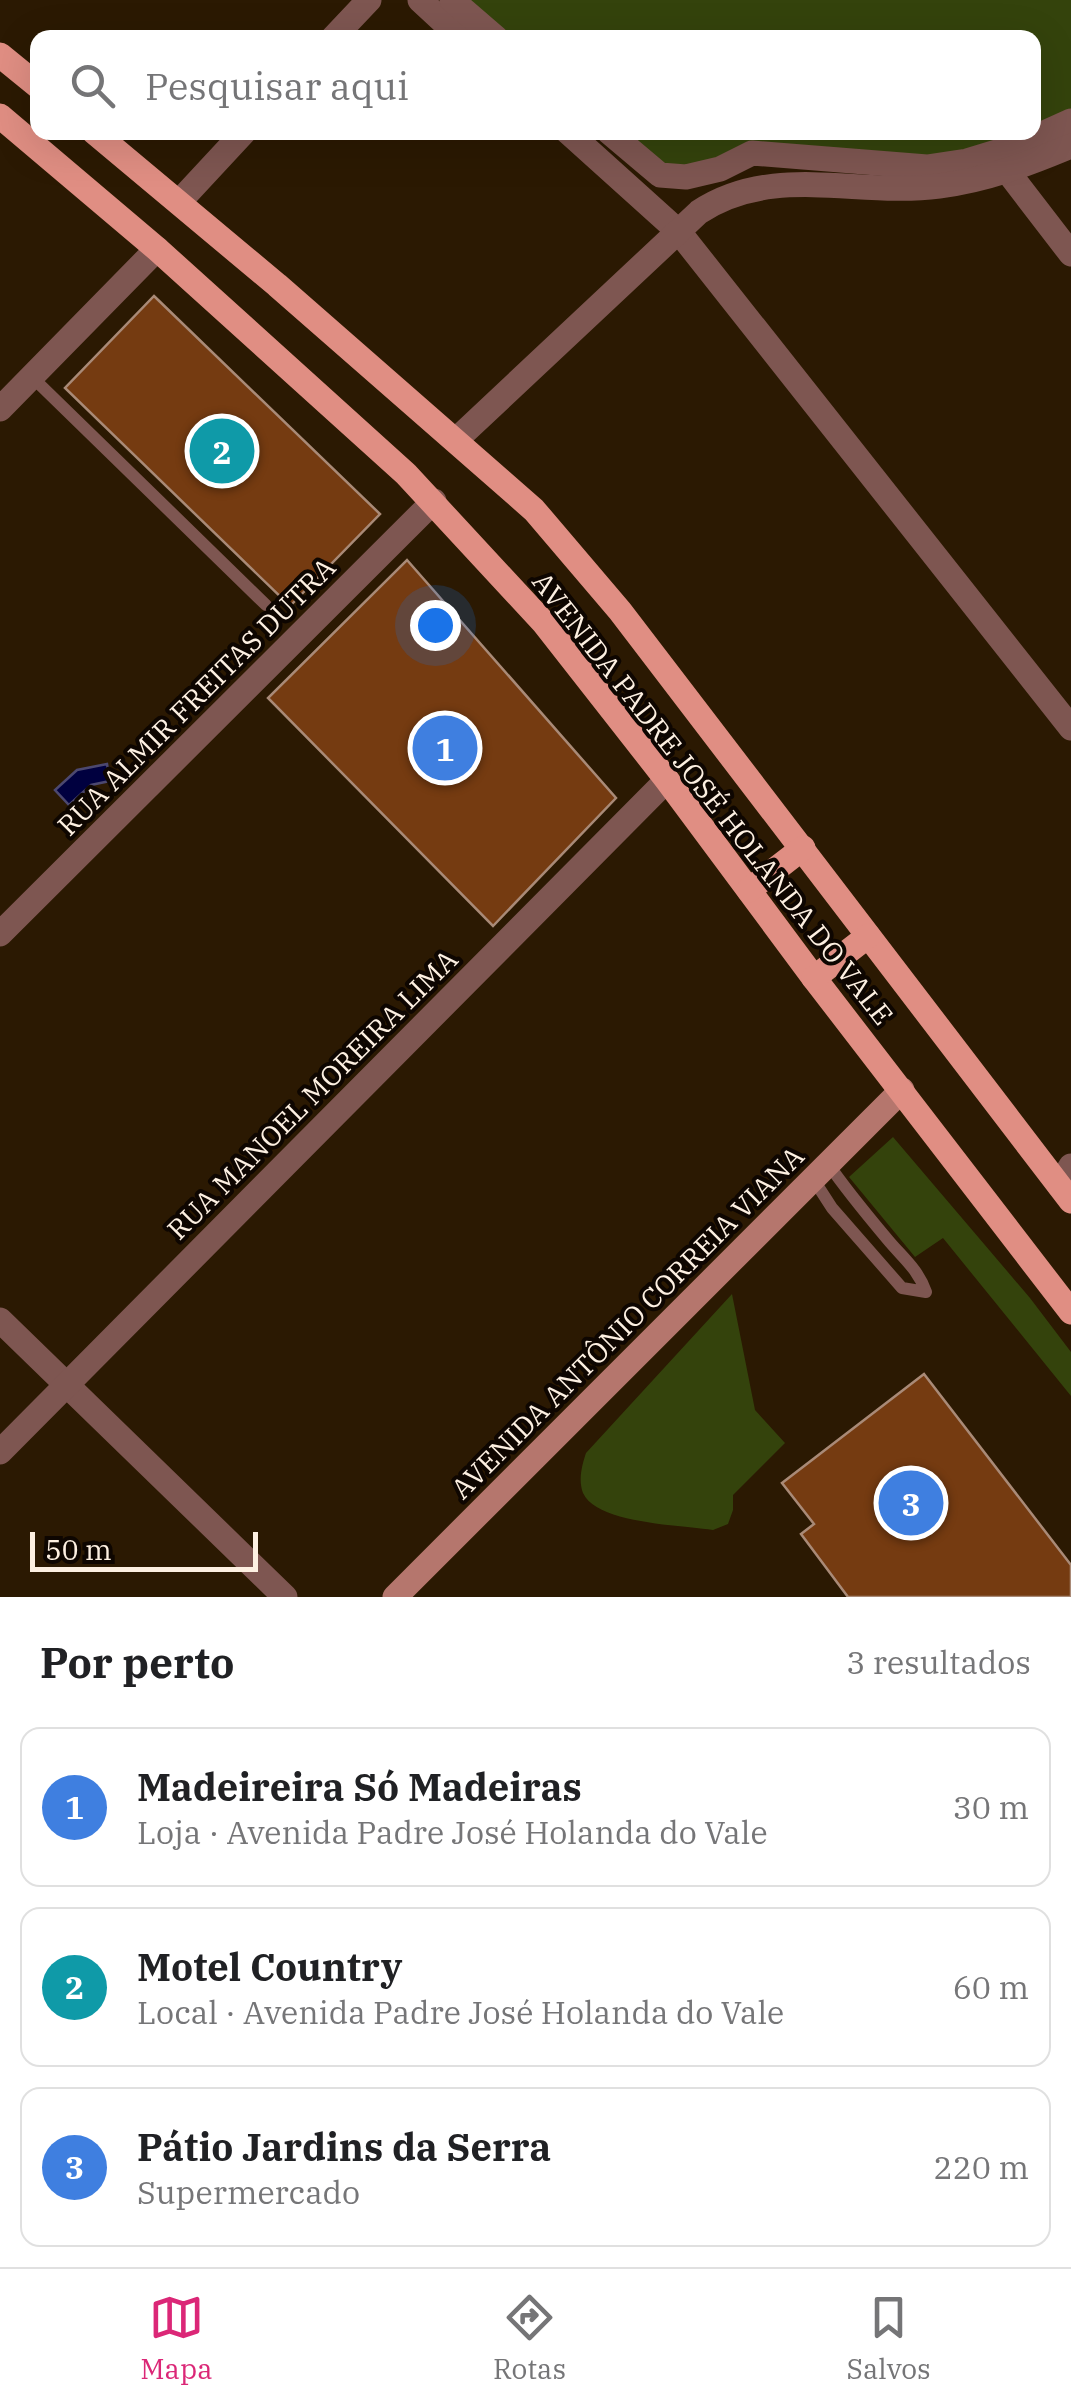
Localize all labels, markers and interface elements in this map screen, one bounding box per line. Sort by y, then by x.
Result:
search box [30,30,1041,140]
icon: search [65,58,120,113]
text: Pesquisar aqui [145,61,409,110]
pin: 2 [190,414,254,488]
street label: RUA ALMIR FREITAS DUTRA [49,549,343,843]
street label: AVENIDA PADRE JOSÉ HOLANDA DO VALE [524,564,902,1032]
your location [410,600,461,651]
pin: 1 [412,710,478,786]
street label: RUA MANOEL MOREIRA LIMA [159,941,465,1247]
street label: AVENIDA ANTÔNIO CORREIA VIANA [443,1138,811,1506]
pin: 3 [878,1466,944,1540]
scale bar [30,1527,258,1572]
text: 50 m [45,1531,112,1568]
text: Por perto [40,1635,234,1690]
text: 3 resultados [846,1641,1031,1683]
text: Madeireira Só Madeiras [137,1762,582,1811]
text: 1 [65,1786,84,1828]
text: 30 m [953,1786,1029,1828]
text: Loja · Avenida Padre José Holanda do Vale [137,1811,768,1853]
text: Motel Country [137,1942,403,1991]
text: 2 [65,1966,84,2008]
text: 60 m [953,1966,1029,2008]
text: Local · Avenida Padre José Holanda do Vale [137,1991,784,2033]
text: Pátio Jardins da Serra [137,2122,551,2171]
text: 3 [65,2146,84,2188]
text: 220 m [933,2146,1029,2188]
text: Supermercado [137,2171,360,2213]
tab: Mapa [140,2290,213,2387]
tab: Rotas [493,2290,566,2387]
tab: Salvos [846,2290,931,2387]

